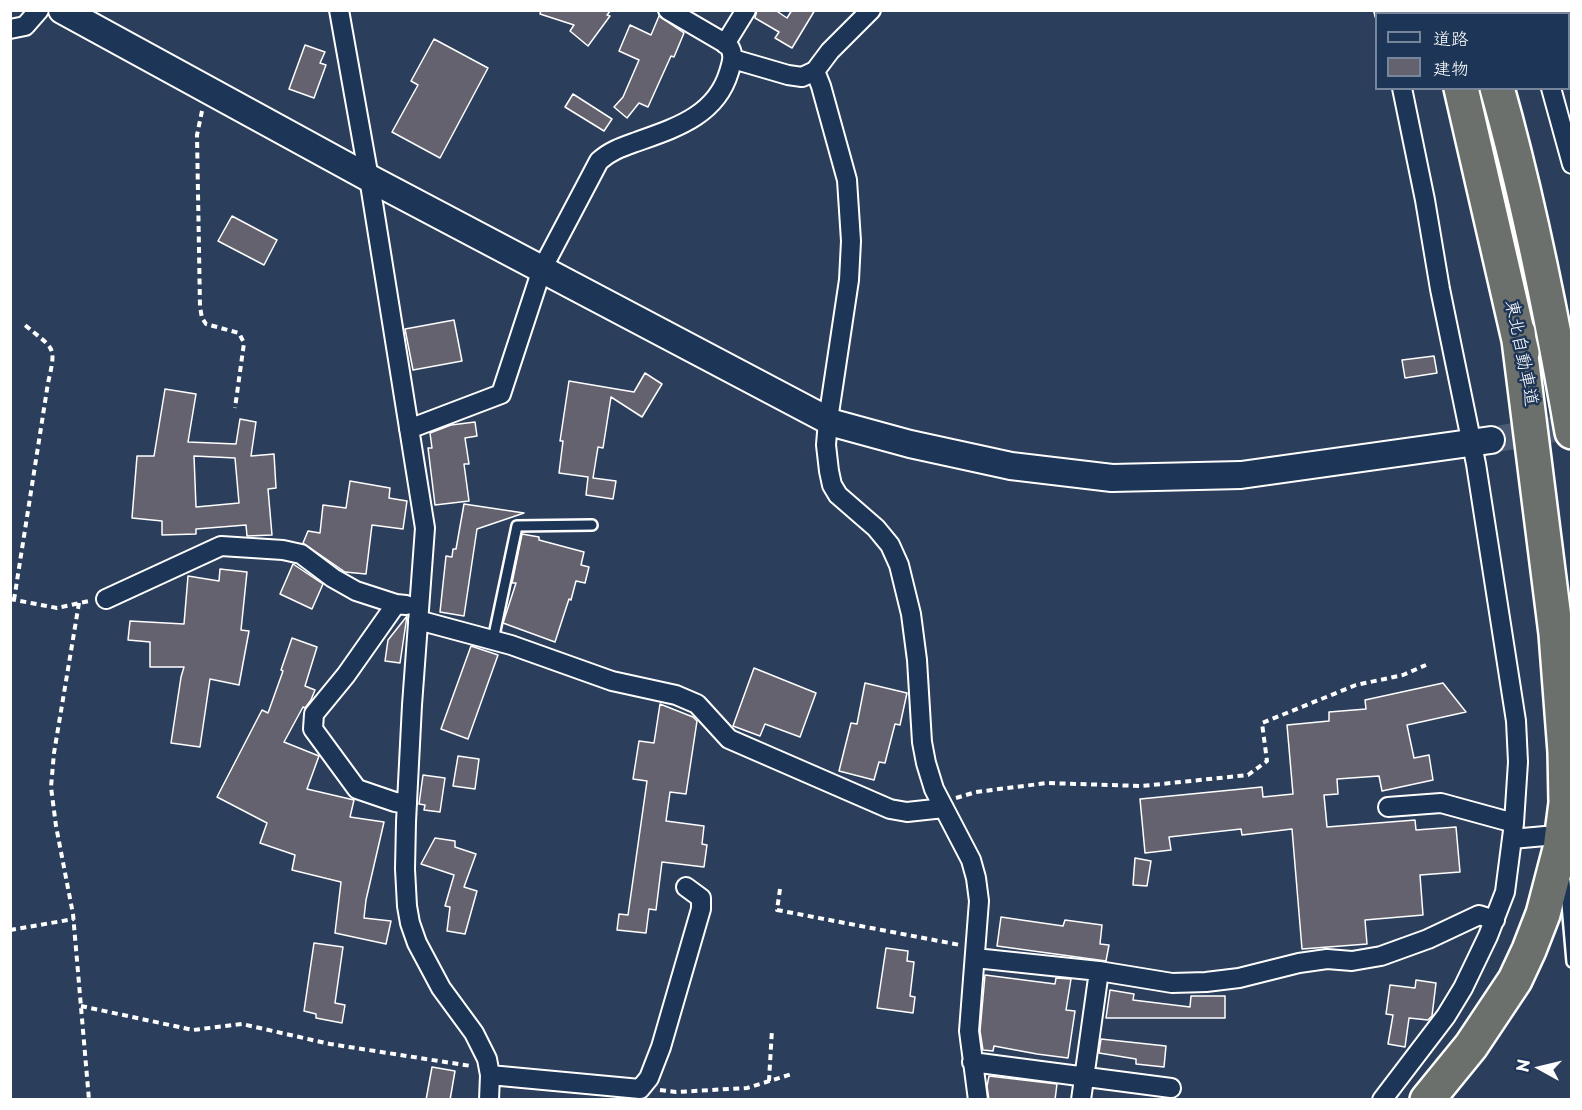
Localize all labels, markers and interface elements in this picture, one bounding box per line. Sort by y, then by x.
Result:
legend [1375,12,1570,90]
text: 道路 [1433,24,1469,51]
text: 建物 [1433,54,1469,81]
street label: 東北自動車道 [1500,298,1542,408]
north arrow [1510,1038,1570,1098]
text: N [1509,1058,1535,1073]

